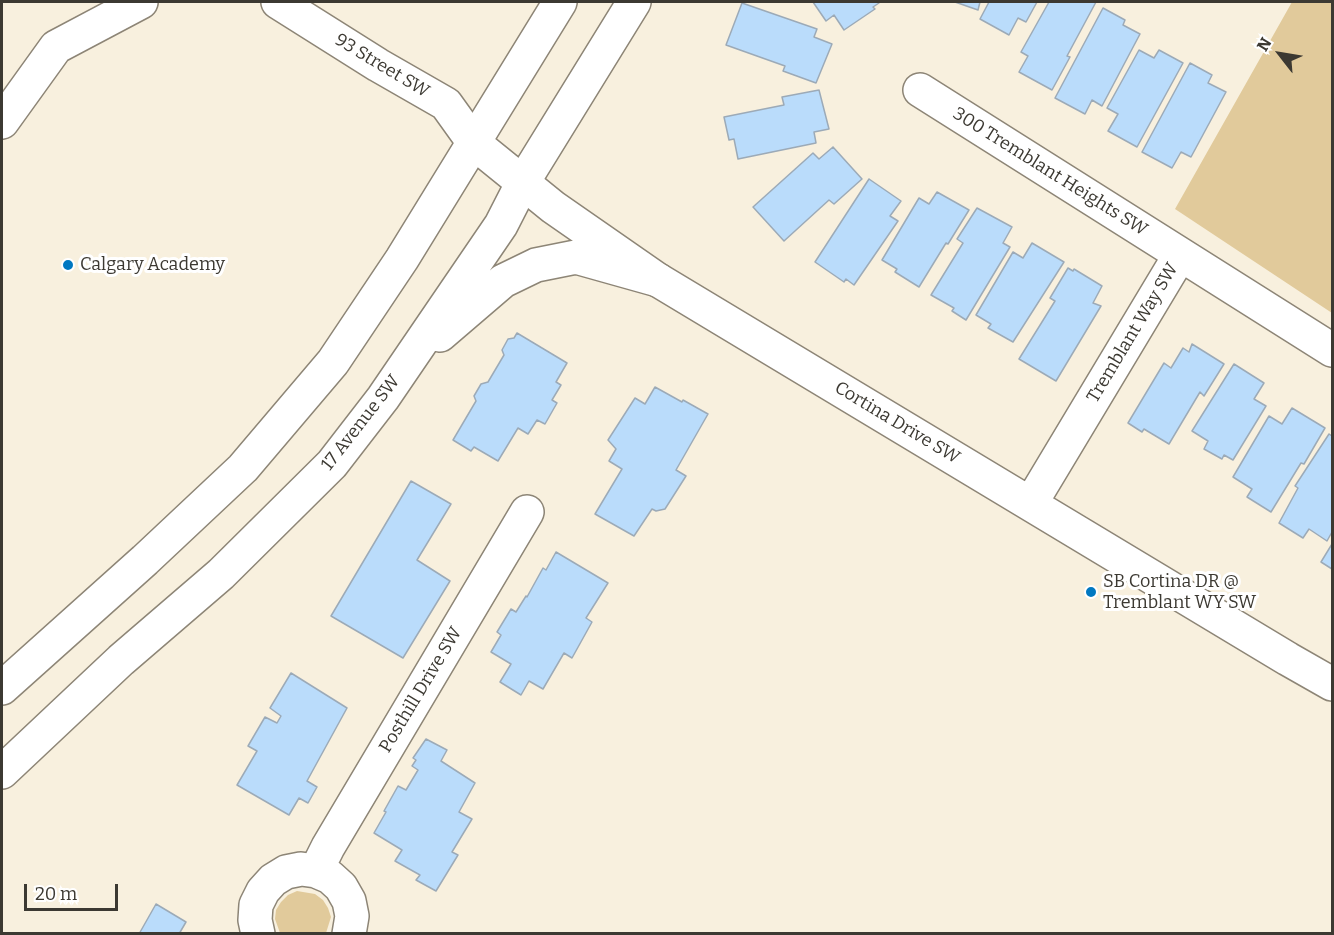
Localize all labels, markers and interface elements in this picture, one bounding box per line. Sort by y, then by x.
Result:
north arrow [1250,24,1310,84]
street label: 93 Street SW [331,29,433,103]
text: N [1253,34,1275,55]
street label: 300 Tremblant Heights SW [949,103,1151,241]
place label: Calgary Academy [80,254,225,276]
marker: Calgary Academy [61,258,75,272]
street label: Tremblant Way SW [1083,259,1183,407]
street label: 17 Avenue SW [317,371,405,475]
street label: Cortina Drive SW [830,377,964,469]
place label: SB Cortina DR @ Tremblant WY SW [1103,571,1256,614]
marker: SB Cortina DR @ Tremblant WY SW [1084,585,1098,599]
street label: Posthill Drive SW [375,623,467,757]
scale bar [27,872,122,910]
text: 20 m [35,883,77,905]

